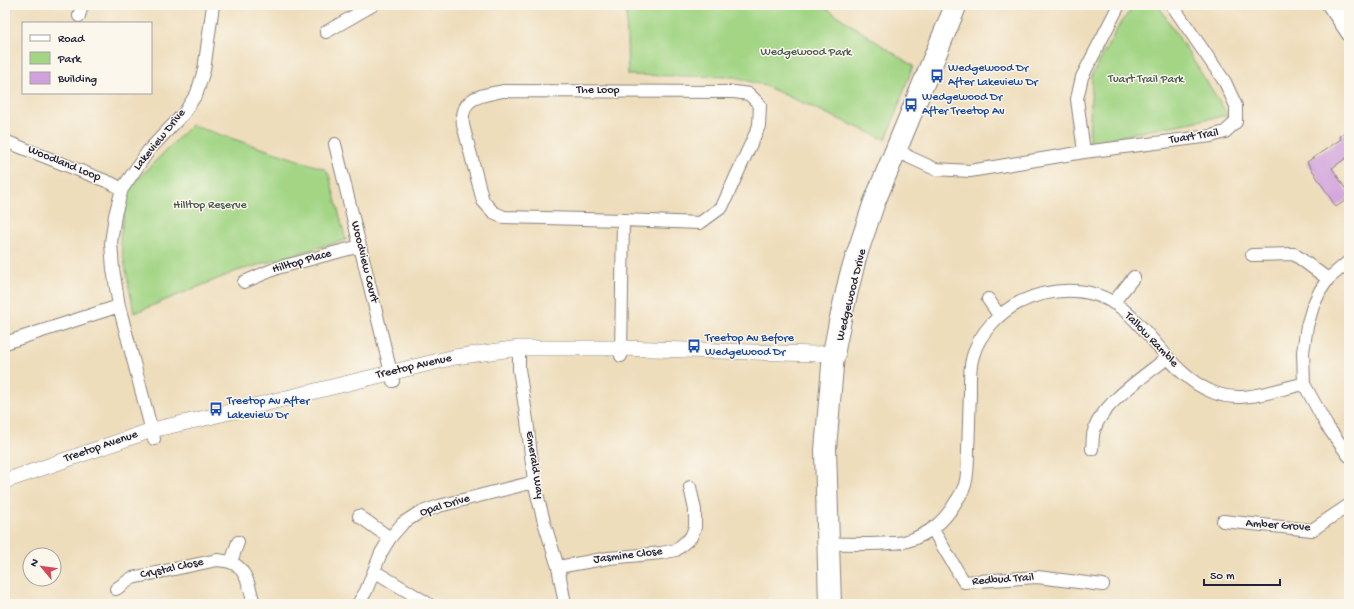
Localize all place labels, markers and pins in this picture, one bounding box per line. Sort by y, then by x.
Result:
place label: Wedgewood Dr After Lakeview Dr [948,62,1040,90]
bus stop icon: Wedgewood Dr After Lakeview Dr [929,68,945,84]
place label: Wedgewood Dr After Treetop Av [922,91,1004,119]
bus stop icon: Wedgewood Dr After Treetop Av [903,97,919,113]
place label: Treetop Av Before Wedgewood Dr [704,332,795,360]
bus stop icon: Treetop Av Before Wedgewood Dr [686,338,702,354]
place label: Treetop Av After Lakeview Dr [226,395,311,423]
bus stop icon: Treetop Av After Lakeview Dr [208,401,224,417]

